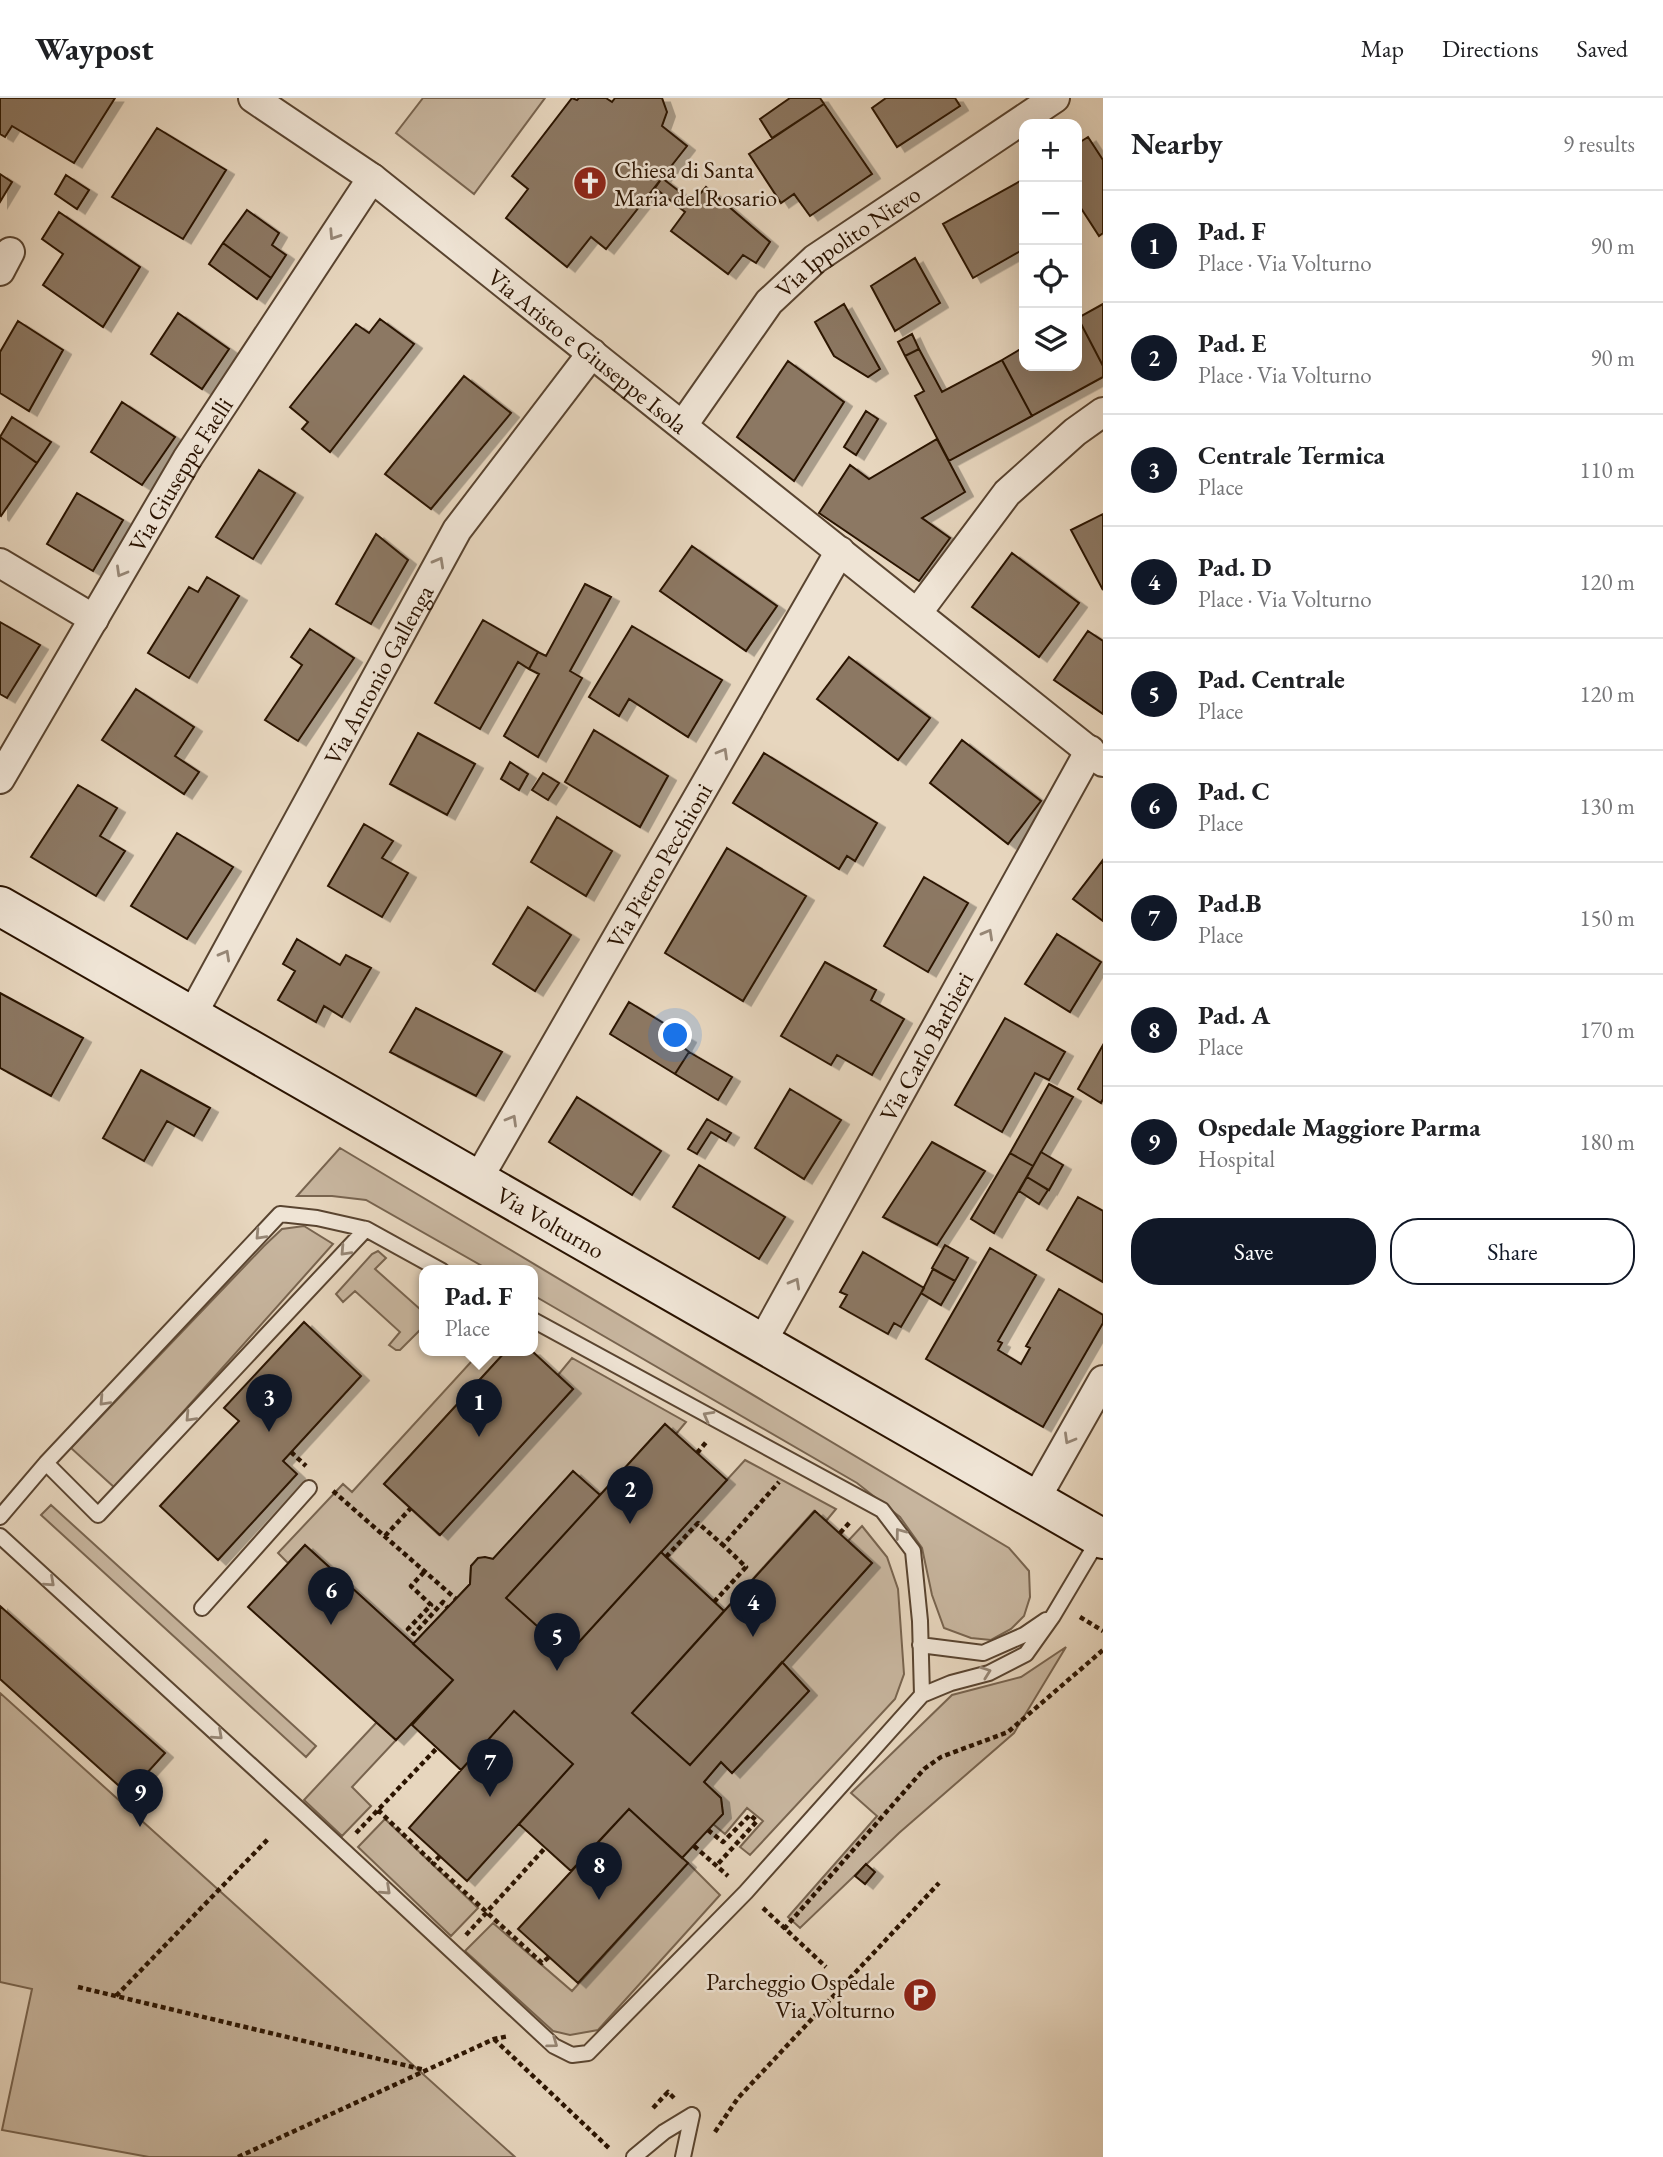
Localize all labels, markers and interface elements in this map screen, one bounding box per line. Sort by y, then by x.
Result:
text: Waypost [35,27,154,70]
text: Map [1361,33,1404,64]
text: Directions [1442,33,1539,64]
text: Saved [1577,33,1628,64]
map controls [1019,119,1082,371]
button: + [1019,119,1082,182]
text: Nearby [1131,124,1223,163]
text: 9 results [1563,129,1635,159]
place label: Chiesa di Santa Maria del Rosario [614,154,777,213]
church icon: Chiesa di Santa Maria del Rosario [571,164,609,202]
street label: Via Ippolito Nievo [768,177,926,304]
button: − [1019,182,1082,245]
text: Pad. F [1198,214,1266,248]
one-way arrow [330,228,343,241]
text: 1 [1148,231,1160,261]
text: 90 m [1590,231,1635,261]
button: locate [1019,245,1082,308]
text: Place · Via Volturno [1198,248,1372,278]
street label: Via Aristo e Giuseppe Isola [482,261,695,440]
button: layers [1019,308,1082,371]
text: Pad. E [1198,326,1266,360]
text: 2 [1148,343,1160,373]
text: 90 m [1590,343,1635,373]
text: Place · Via Volturno [1198,360,1372,390]
street label: Via Giuseppe Faelli [121,391,239,557]
text: Centrale Termica [1198,438,1385,472]
text: 3 [1148,455,1160,485]
text: 110 m [1579,455,1635,485]
text: Place [1198,472,1243,502]
text: Pad. D [1198,550,1271,584]
one-way arrow [431,556,445,569]
one-way arrow [116,565,129,578]
text: 4 [1148,567,1160,597]
text: 120 m [1579,567,1635,597]
street label: Via Antonio Gallenga [316,579,440,770]
text: Place · Via Volturno [1198,584,1372,614]
text: Pad. Centrale [1198,662,1345,696]
text: 5 [1148,679,1160,709]
text: 120 m [1579,679,1635,709]
text: Place [1198,696,1243,726]
one-way arrow [715,748,728,760]
text: Pad. C [1198,774,1270,808]
street label: Via Pietro Pecchioni [599,777,719,954]
text: 6 [1148,791,1160,821]
text: 130 m [1579,791,1635,821]
text: Place [1198,808,1243,838]
text: Pad.B [1198,886,1262,920]
text: 7 [1148,903,1160,933]
text: 150 m [1579,903,1635,933]
text: Place [1198,920,1243,950]
one-way arrow [980,928,993,941]
one-way arrow [216,950,230,962]
street label: Via Carlo Barbieri [872,966,980,1127]
text: Pad. A [1198,998,1270,1032]
text: 8 [1148,1015,1160,1045]
text: 170 m [1579,1015,1635,1045]
your location [658,1018,692,1052]
text: Place [1198,1032,1243,1062]
text: Ospedale Maggiore Parma [1198,1110,1481,1144]
one-way arrow [504,1115,517,1127]
text: 9 [1148,1127,1160,1157]
text: 180 m [1579,1127,1635,1157]
text: Hospital [1198,1144,1275,1174]
street label: Via Volturno [491,1179,611,1265]
button: Save [1131,1218,1376,1285]
button: Share [1390,1218,1635,1285]
one-way arrow [255,1227,268,1240]
one-way arrow [341,1243,354,1256]
popup [419,1265,538,1356]
one-way arrow [787,1277,800,1290]
text: Pad. F [445,1279,512,1313]
text: Place [445,1313,490,1343]
pin: 3 [246,1374,292,1432]
pin: 1 [456,1379,502,1437]
one-way arrow [100,1393,112,1406]
one-way arrow [185,1409,198,1422]
one-way arrow [702,1411,715,1424]
one-way arrow [1064,1432,1077,1444]
pin: 2 [607,1466,653,1524]
one-way arrow [895,1529,908,1541]
pin: 6 [308,1567,354,1625]
one-way arrow [42,1574,55,1586]
pin: 4 [730,1579,776,1637]
pin: 5 [534,1613,580,1671]
one-way arrow [980,1667,992,1681]
one-way arrow [210,1727,223,1740]
pin: 7 [467,1739,513,1797]
pin: 9 [117,1769,163,1827]
pin: 8 [576,1842,622,1900]
one-way arrow [377,1881,390,1894]
place label: Parcheggio Ospedale Via Volturno [706,1966,895,2025]
parking icon: Parcheggio Ospedale Via Volturno [901,1976,939,2014]
one-way arrow [545,2035,558,2048]

